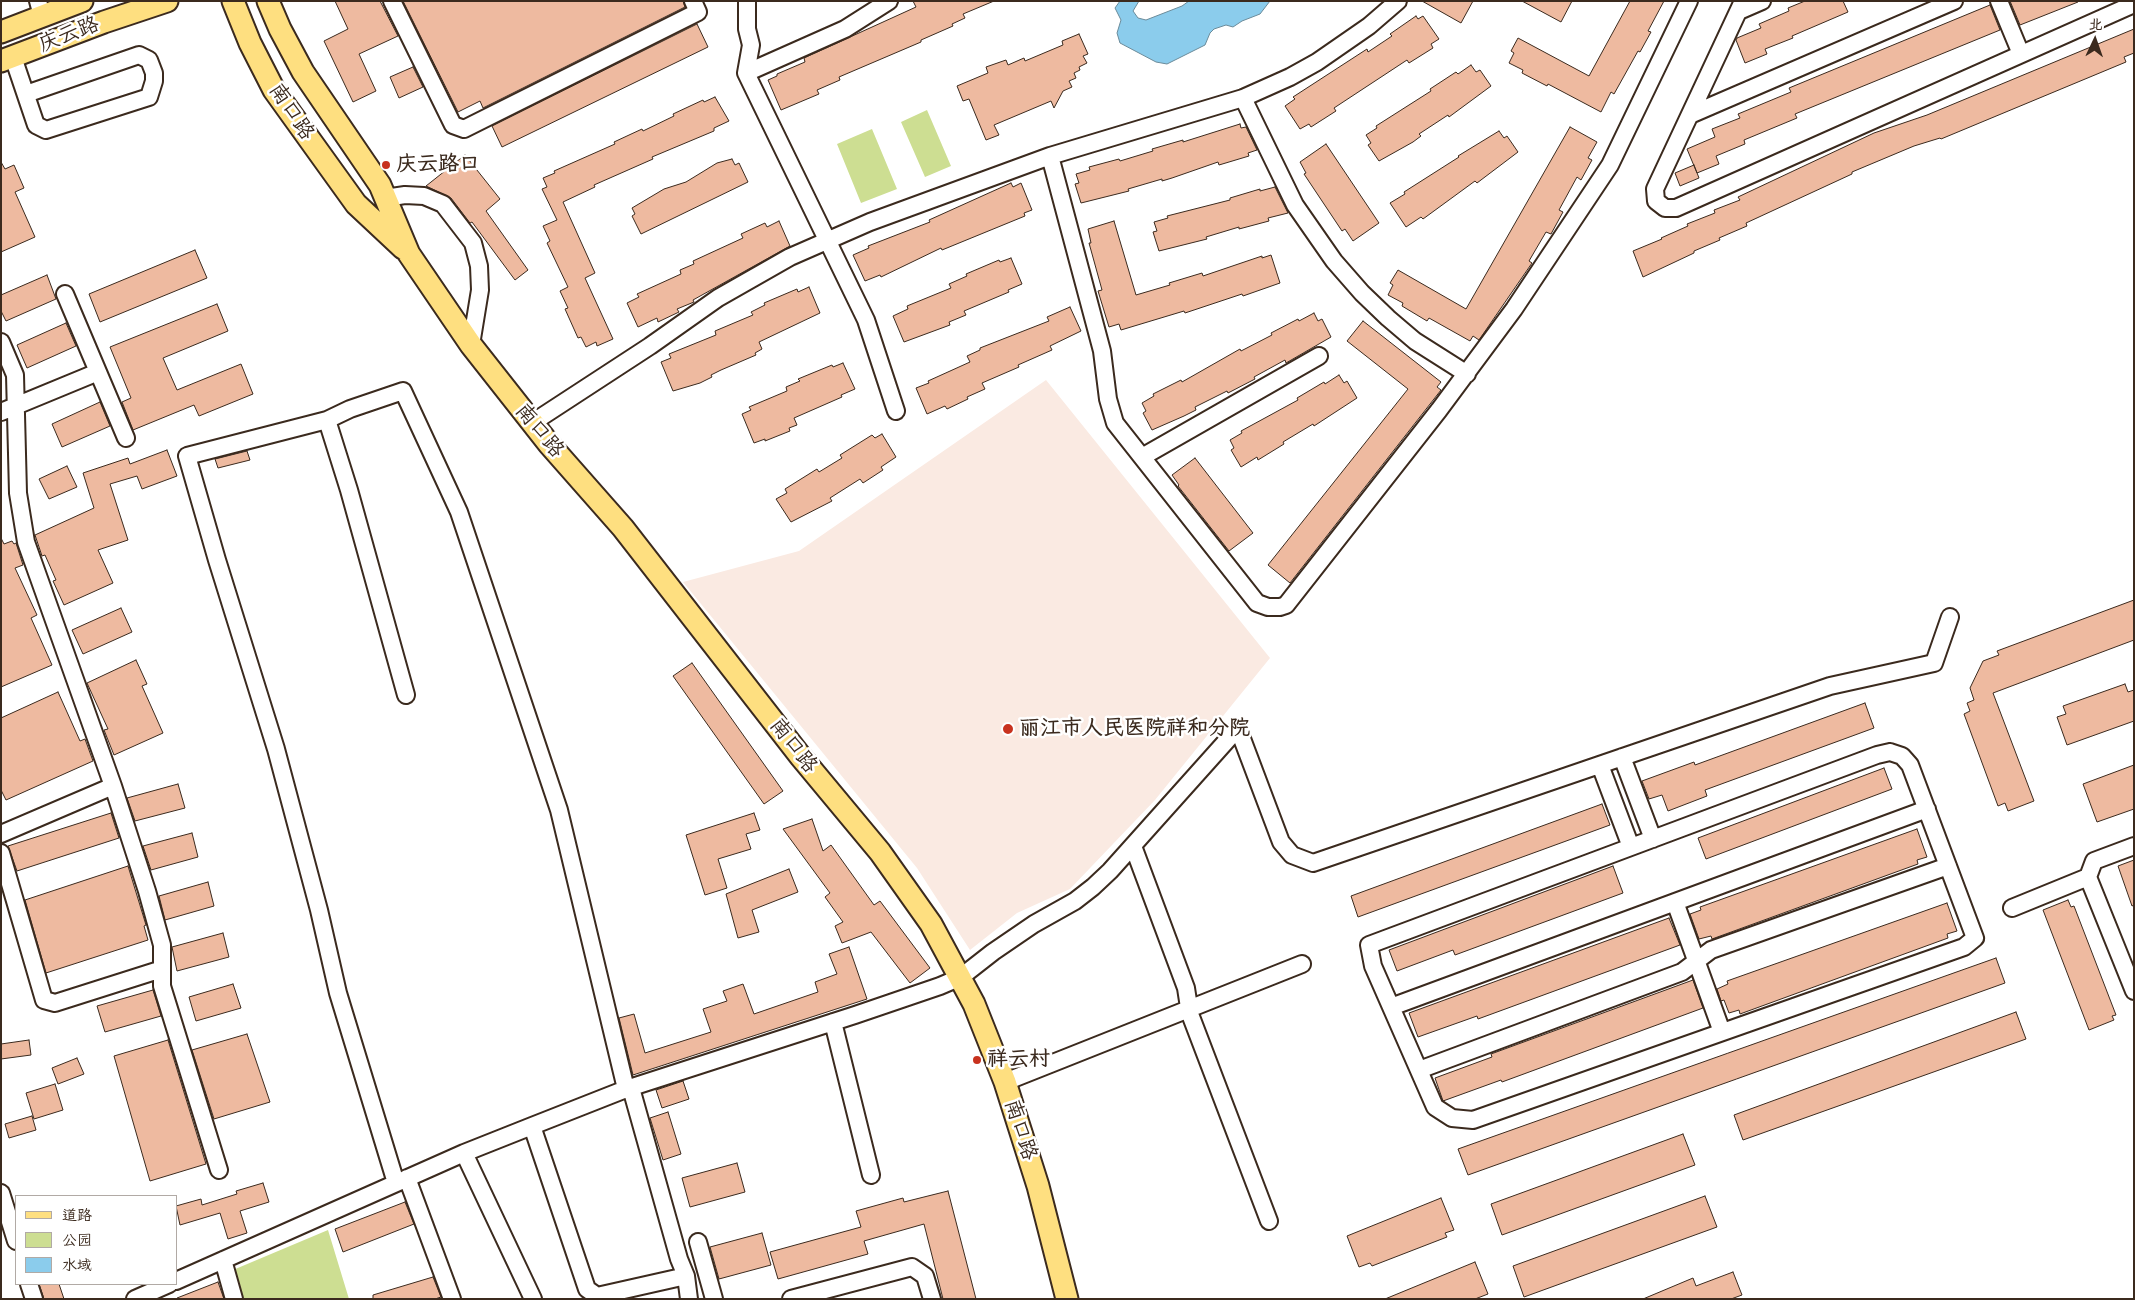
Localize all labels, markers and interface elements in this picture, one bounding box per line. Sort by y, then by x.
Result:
street label: 庆云路 [35,12,103,58]
north arrow [2070,15,2120,65]
text: 北 [2088,16,2103,33]
street label: 南口路 [263,79,319,145]
place label: 庆云路口 [396,152,480,178]
marker: 庆云路口 [380,159,392,171]
street label: 南口路 [509,399,569,463]
street label: 南口路 [764,713,822,779]
place label: 丽江市人民医院祥和分院 [1019,716,1250,742]
marker: 丽江市人民医院祥和分院 [1001,722,1015,736]
place label: 祥云村 [987,1047,1050,1073]
marker: 祥云村 [971,1054,983,1066]
street label: 南口路 [998,1096,1042,1164]
legend [15,1195,178,1285]
text: 道路 [62,1206,92,1224]
text: 公园 [62,1231,92,1249]
text: 水域 [62,1256,92,1274]

